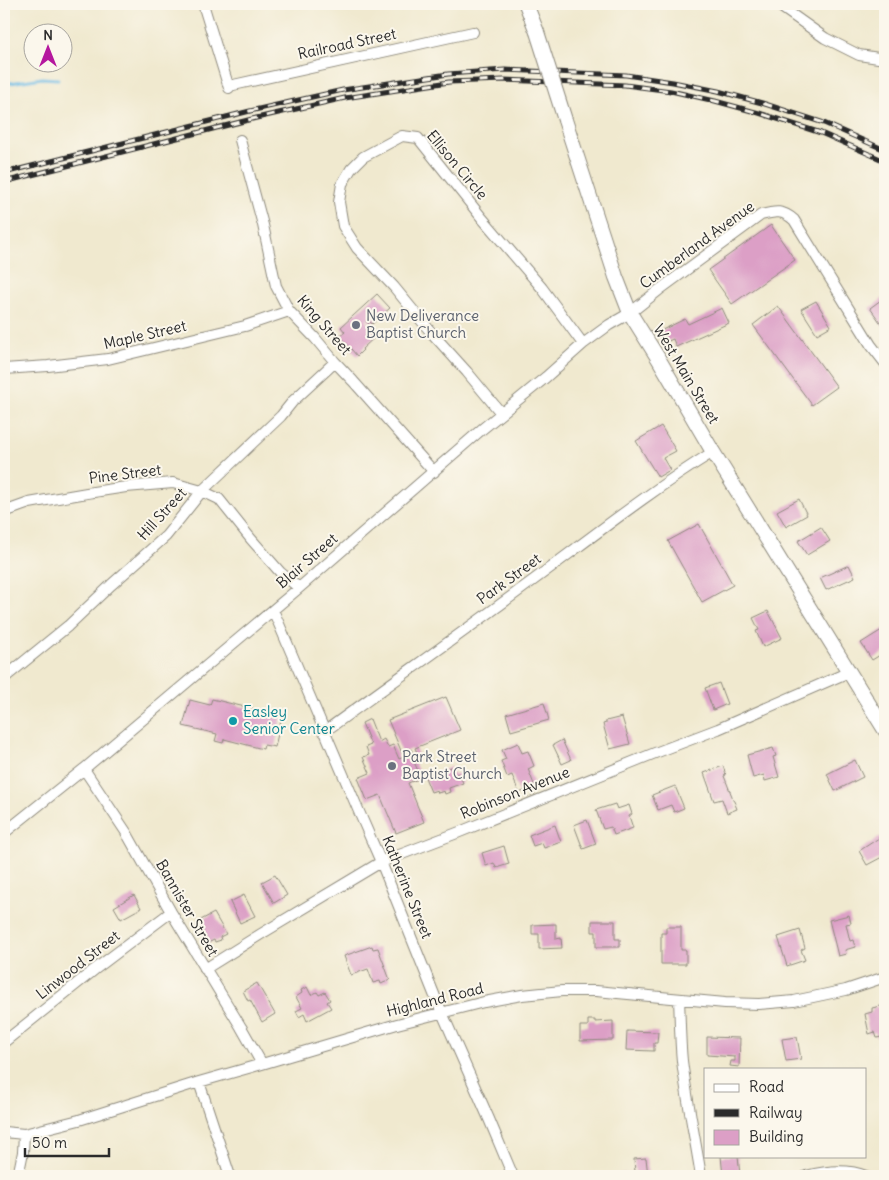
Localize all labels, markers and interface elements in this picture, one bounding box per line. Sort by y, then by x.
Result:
north arrow [22,22,72,72]
street label: Railroad Street [296,24,398,63]
text: N [43,26,53,44]
street label: Ellison Circle [423,126,492,203]
street label: Cumberland Avenue [636,197,758,293]
street label: King Street [293,291,356,359]
place label: New Deliverance Baptist Church [366,306,479,342]
street label: Maple Street [102,316,188,353]
marker: New Deliverance Baptist Church [350,319,362,331]
street label: West Main Street [649,320,724,427]
street label: Pine Street [88,460,162,487]
street label: Hill Street [133,483,190,544]
street label: Blair Street [272,529,341,592]
street label: Park Street [473,549,544,608]
place label: Easley Senior Center [243,702,335,738]
marker: Easley Senior Center [227,715,239,727]
place label: Park Street Baptist Church [402,747,503,783]
marker: Park Street Baptist Church [386,760,398,772]
street label: Robinson Avenue [457,762,572,823]
street label: Katherine Street [378,833,437,941]
street label: Bannister Street [152,856,223,960]
street label: Linwood Street [32,926,123,1003]
street label: Highland Road [384,978,486,1021]
legend [704,1068,866,1158]
text: Road [749,1077,784,1096]
text: Railway [749,1103,803,1122]
scale bar [25,1125,109,1157]
text: Building [749,1127,804,1146]
text: 50 m [32,1133,67,1152]

